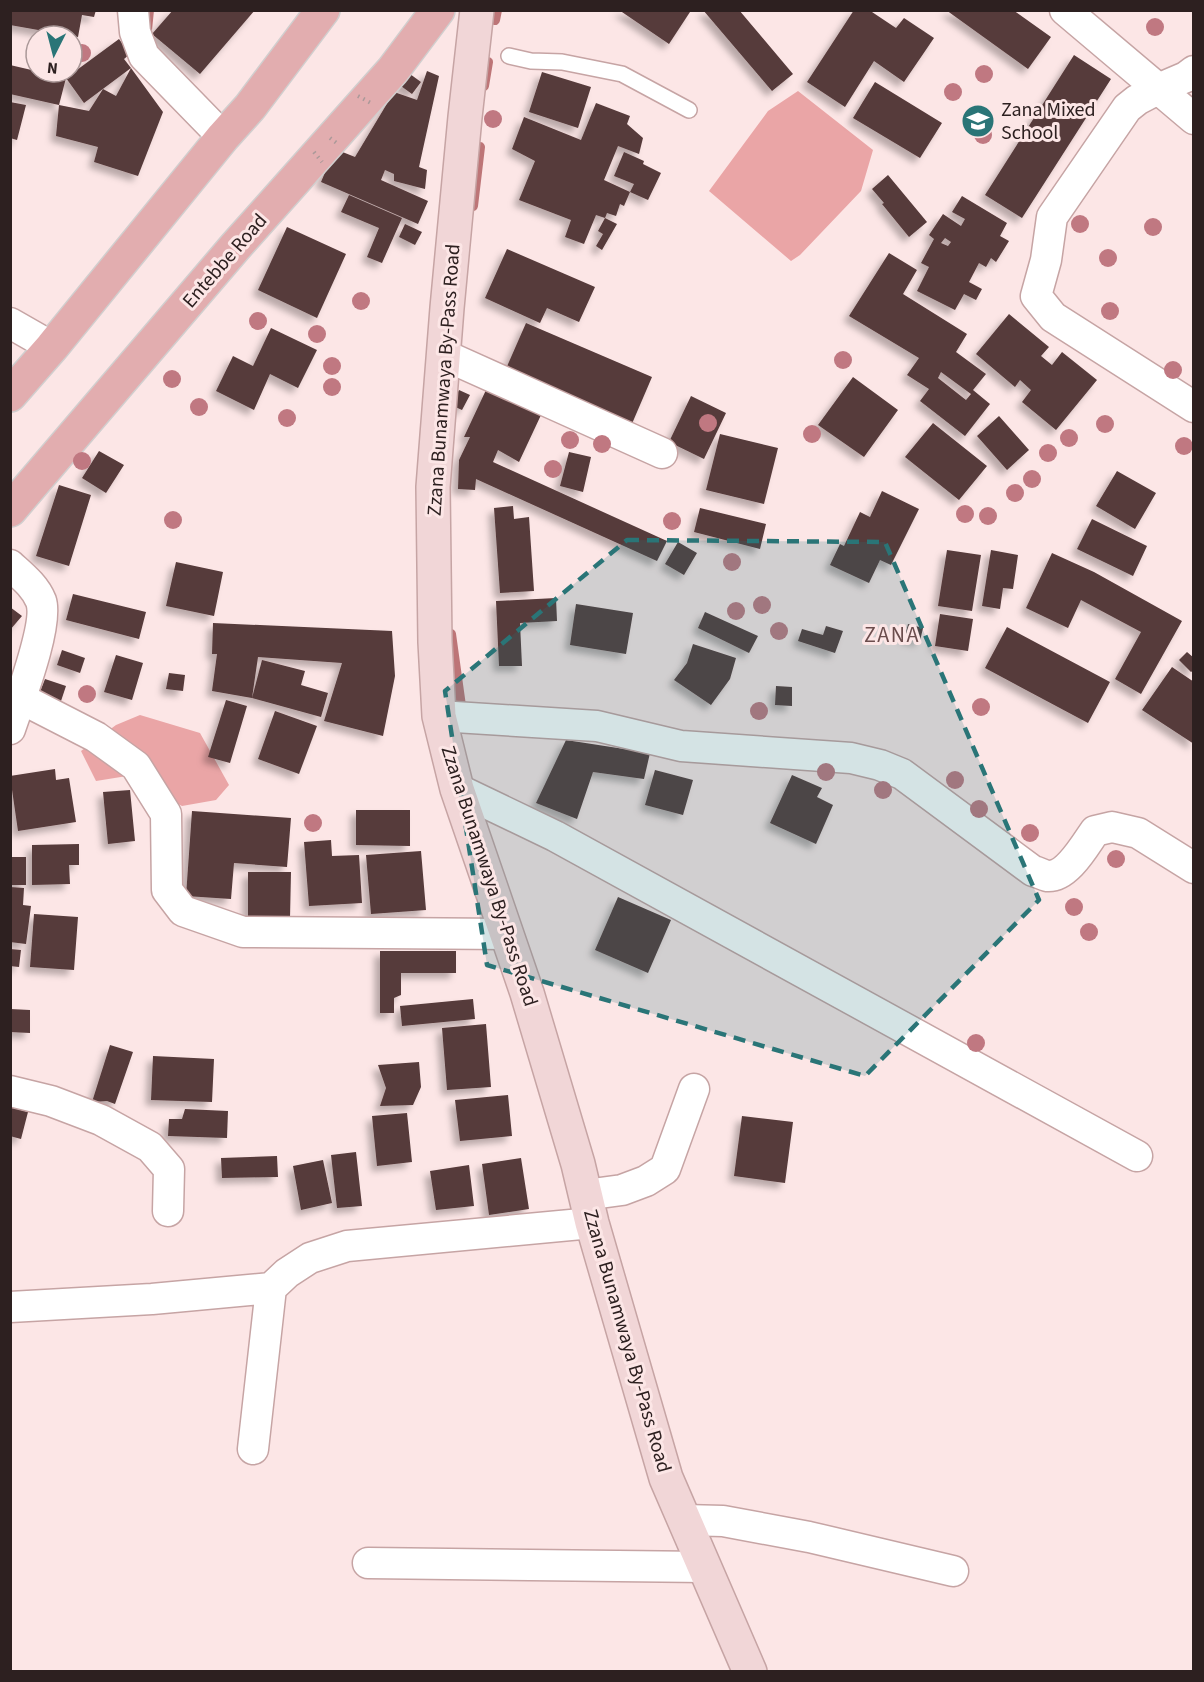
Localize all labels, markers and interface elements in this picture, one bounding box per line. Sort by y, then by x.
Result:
north arrow [24,24,84,84]
text: N [46,56,59,79]
place label: Zana Mixed School [1001,96,1096,147]
school or university icon: Zana Mixed School [960,103,996,139]
street label: Entebbe Road [176,208,274,314]
street label: Zzana Bunamwaya By-Pass Road [421,243,467,517]
district label: ZANA [864,619,920,651]
street label: Zzana Bunamwaya By-Pass Road [434,742,544,1010]
street label: Zzana Bunamwaya By-Pass Road [576,1206,678,1476]

